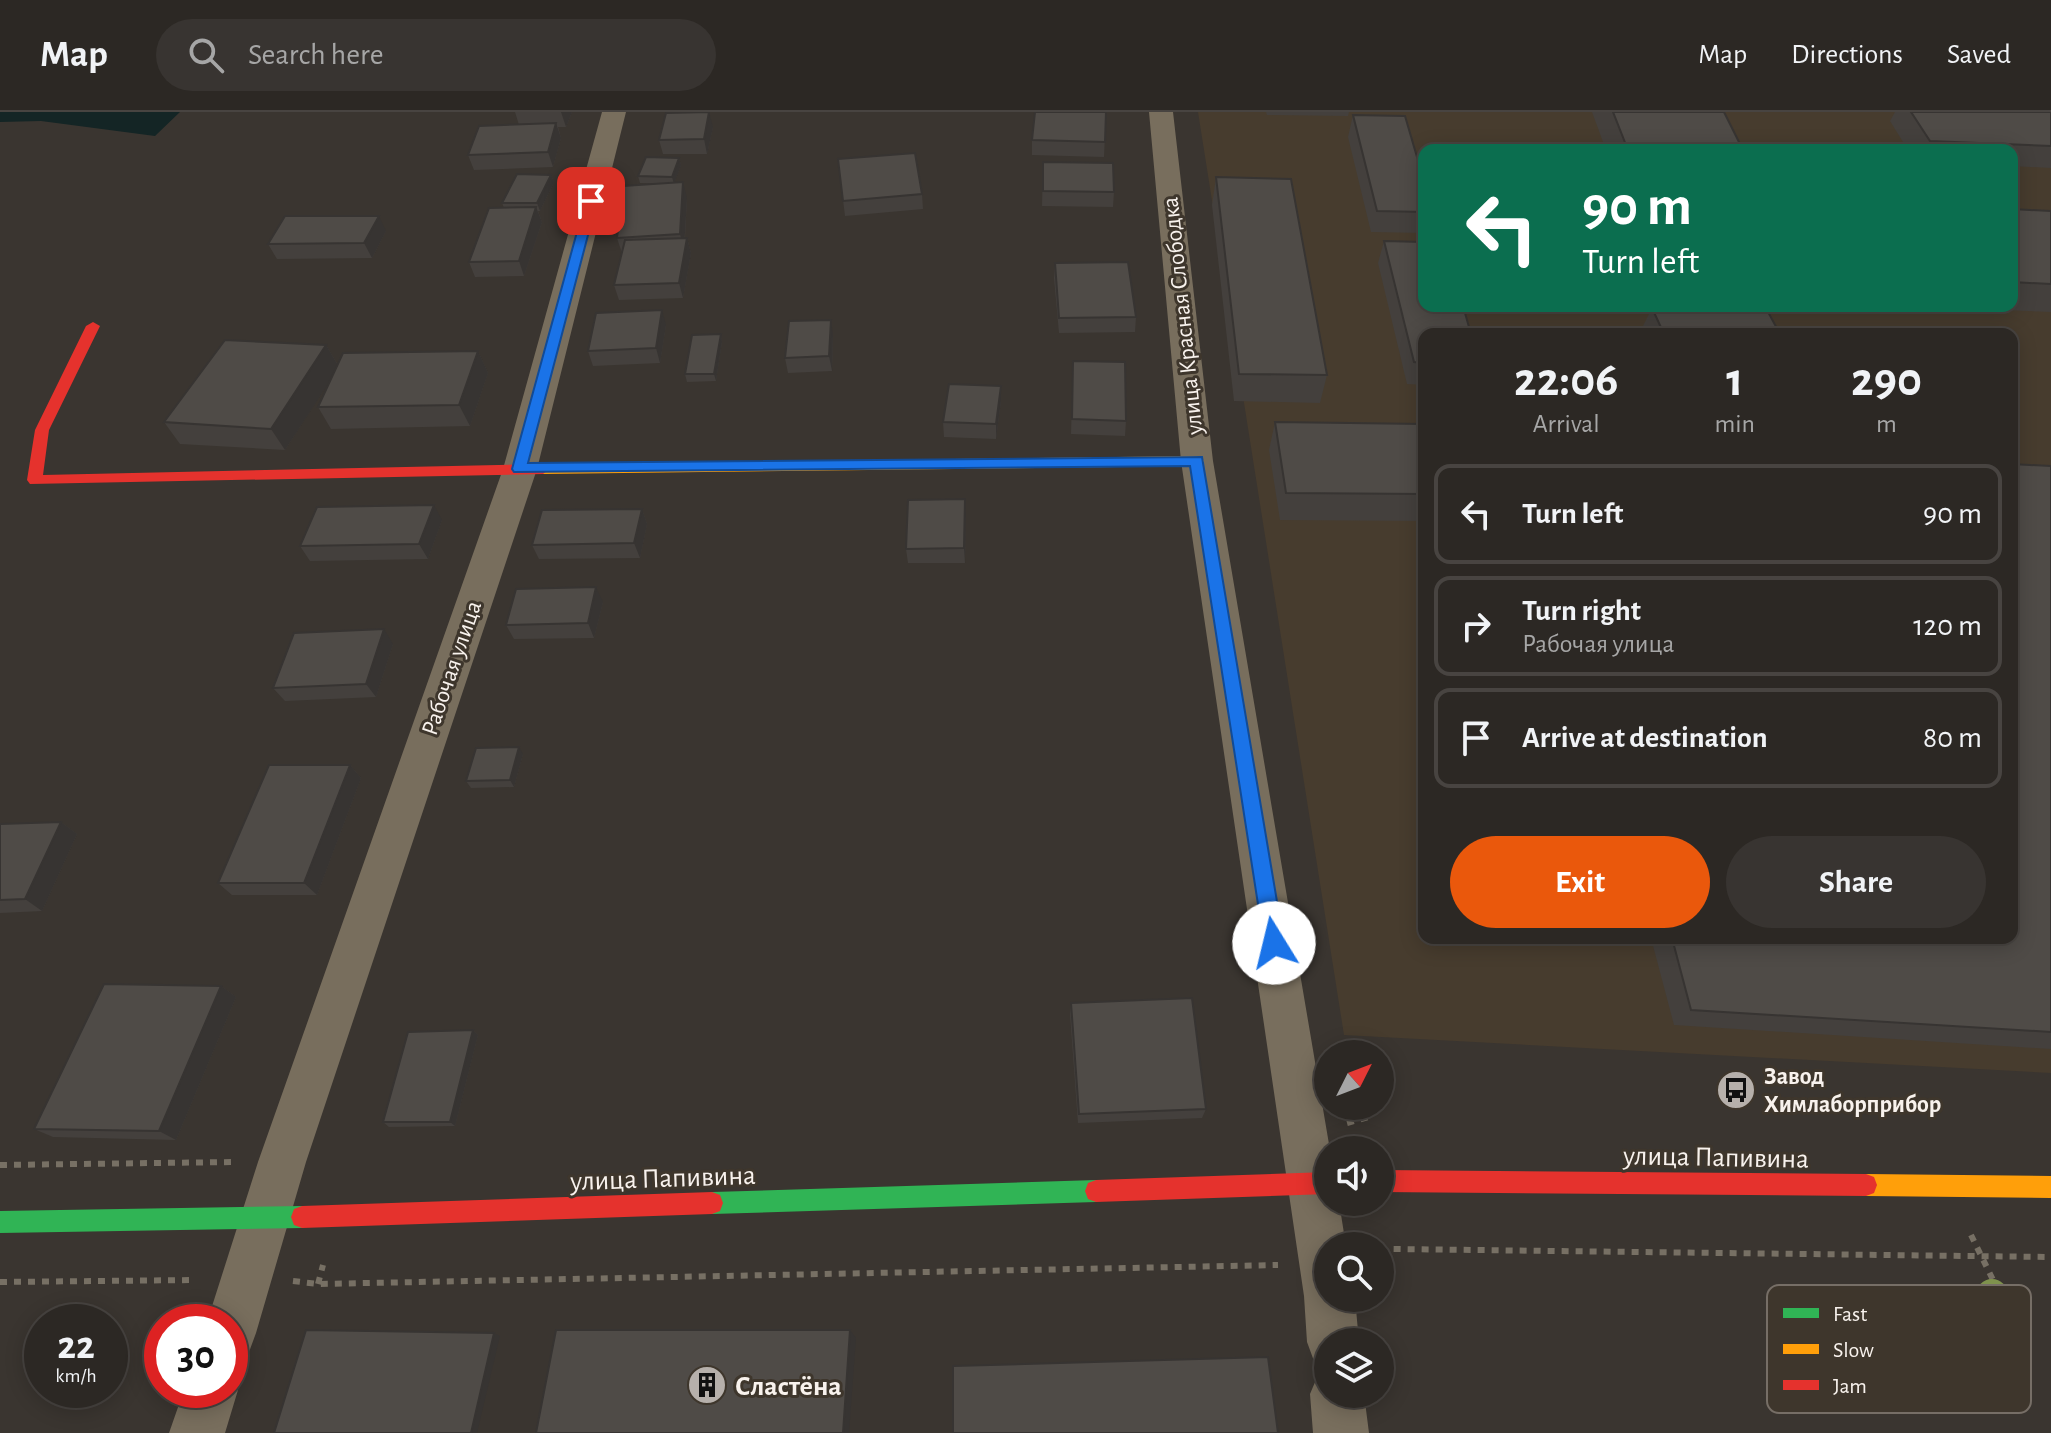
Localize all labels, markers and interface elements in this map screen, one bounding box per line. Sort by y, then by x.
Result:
search box [156,19,716,91]
icon: search [184,33,228,77]
text: Map [40,36,108,74]
text: Search here [248,40,384,70]
text: Map [1698,41,1747,69]
text: Directions [1791,41,1903,69]
text: Saved [1947,41,2011,69]
pin [557,167,625,235]
icon: left [1450,176,1554,280]
icon: arrive [569,179,613,223]
text: 90 m [1582,179,1692,235]
street label: улица Красная Слободка [1159,196,1208,437]
text: Turn left [1582,244,1699,280]
text: 22:06 [1514,357,1618,405]
text: 1 [1726,357,1743,405]
text: 290 [1851,357,1922,405]
text: Arrival [1533,411,1600,437]
text: min [1715,411,1755,437]
text: m [1876,411,1897,437]
icon: left [1454,492,1498,536]
text: Turn left [1522,499,1623,529]
text: 90 m [1923,499,1982,529]
text: Turn right [1522,596,1641,626]
street label: Рабочая улица [418,598,486,739]
icon: right [1454,604,1498,648]
text: 120 m [1913,611,1982,641]
text: Рабочая улица [1522,631,1674,657]
icon: arrive [1454,716,1498,760]
text: Arrive at destination [1522,723,1768,753]
text: 80 m [1923,723,1982,753]
button: Exit [1450,836,1710,928]
button: Share [1726,836,1986,928]
position arrow [1232,901,1316,985]
north arrow [1314,1040,1394,1120]
map controls [1314,1040,1394,1408]
place label: Завод Химлаборприбор [1764,1065,1941,1117]
bus stop icon: Завод Химлаборприбор [1715,1069,1757,1111]
button: sound [1314,1136,1394,1216]
street label: улица Папивина [1622,1142,1809,1174]
street label: улица Папивина [569,1162,757,1196]
button: search [1314,1232,1394,1312]
legend [1767,1285,2031,1413]
text: Fast [1833,1303,1867,1325]
speed limit sign: 30 [144,1304,248,1408]
text: 22 [57,1326,95,1366]
button: layers [1314,1328,1394,1408]
text: Slow [1833,1339,1874,1361]
building icon: Сластёна [686,1364,728,1406]
text: km/h [55,1366,97,1386]
place label: Сластёна [735,1373,842,1401]
text: Jam [1833,1375,1867,1397]

